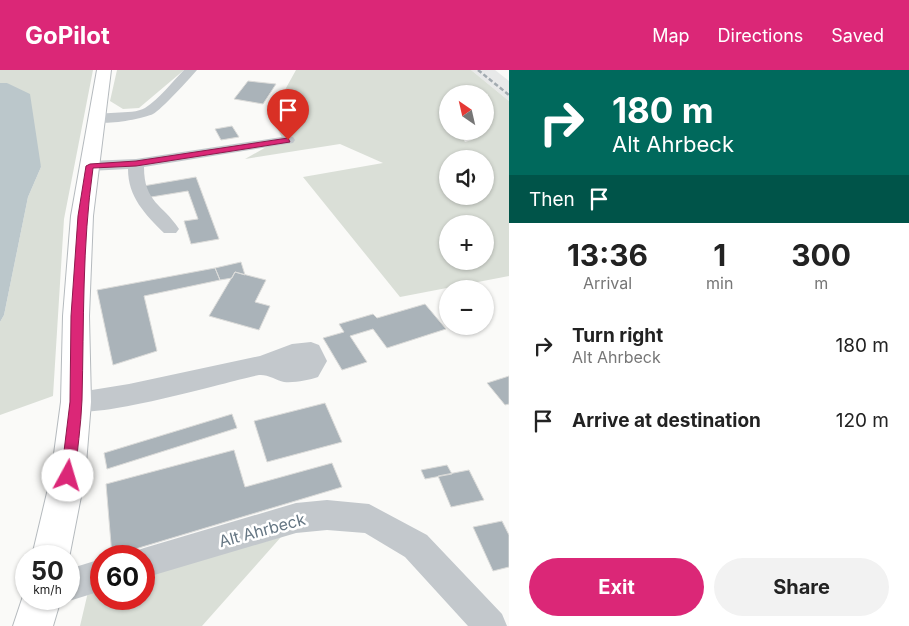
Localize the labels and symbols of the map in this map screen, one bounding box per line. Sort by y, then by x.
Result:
north arrow [439,85,494,140]
pin [267,89,309,140]
position arrow [41,449,93,501]
street label: Alt Ahrbeck [217,509,308,551]
speed limit sign: 60 [90,545,155,610]

